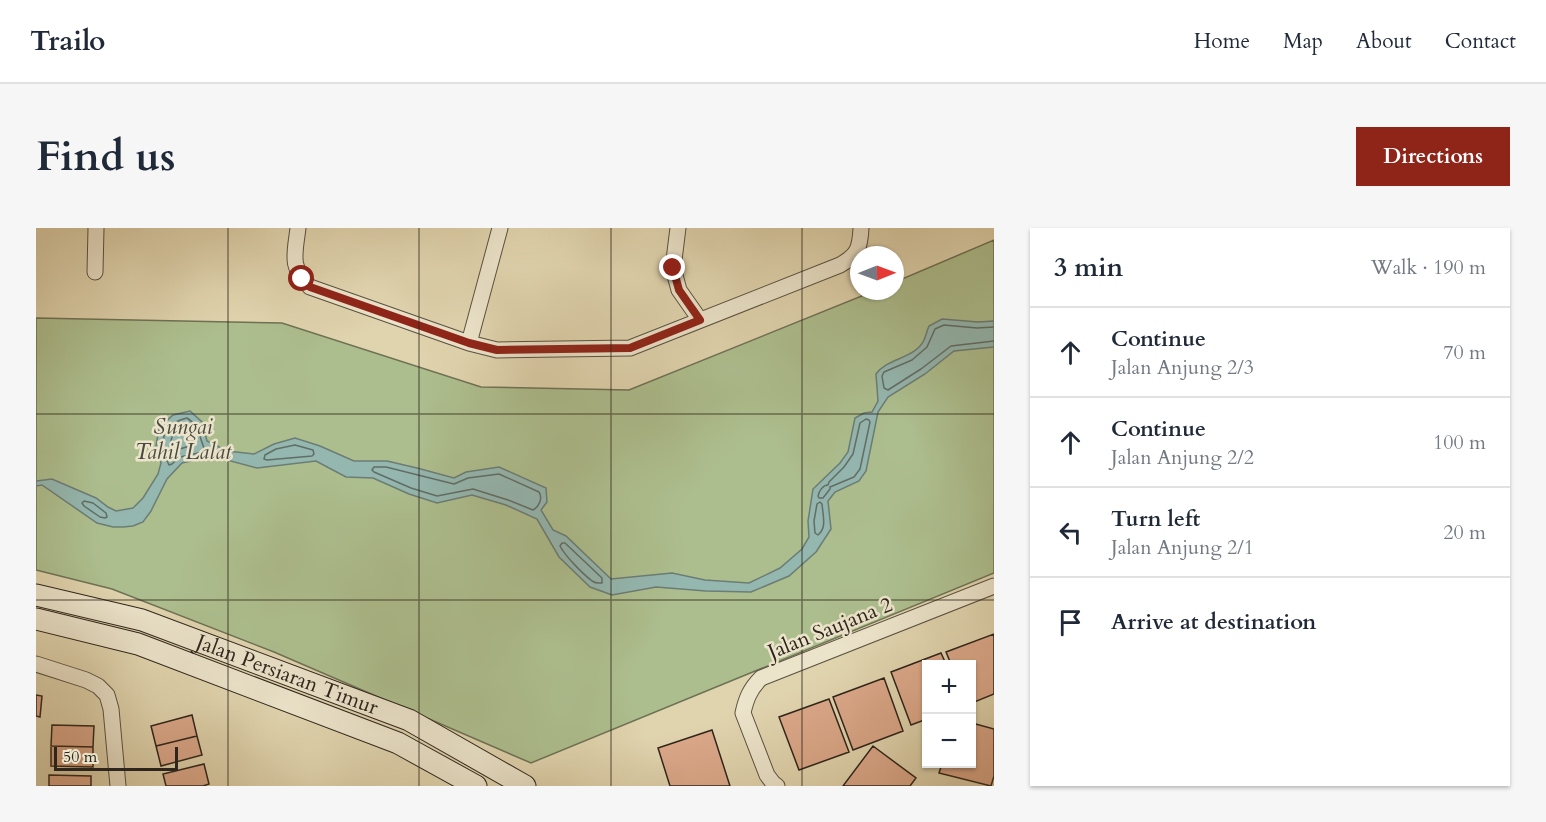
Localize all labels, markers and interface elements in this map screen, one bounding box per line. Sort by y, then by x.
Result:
text: Trailo [30,22,105,60]
text: Home [1194,27,1250,56]
text: Map [1283,27,1323,56]
text: About [1356,27,1412,56]
text: Contact [1445,27,1516,56]
button: Directions [1356,127,1510,186]
text: Find us [36,128,176,185]
north arrow [850,246,904,300]
text: 3 min [1054,250,1123,285]
route end [659,254,685,280]
text: Walk · 190 m [1371,254,1486,281]
route start [288,265,314,291]
text: Continue [1111,324,1206,354]
icon: ahead [1054,336,1087,369]
text: 70 m [1443,339,1486,366]
text: Jalan Anjung 2/3 [1111,354,1254,381]
water label: Sungai Tahil Lalat [135,412,232,467]
text: Continue [1111,414,1206,444]
icon: ahead [1054,426,1087,459]
text: 100 m [1433,429,1486,456]
text: Jalan Anjung 2/2 [1111,444,1254,471]
text: Turn left [1111,504,1200,534]
icon: left [1054,516,1087,549]
text: 20 m [1443,519,1486,546]
text: Jalan Anjung 2/1 [1111,534,1254,561]
street label: Jalan Saujana 2 [761,590,897,668]
icon: arrive [1054,606,1087,639]
text: Arrive at destination [1111,607,1316,637]
street label: Jalan Persiaran Timur [189,626,383,722]
map controls [922,660,976,768]
button: + [922,660,976,714]
button: − [922,714,976,768]
scale bar [54,744,178,772]
text: 50 m [63,746,97,768]

